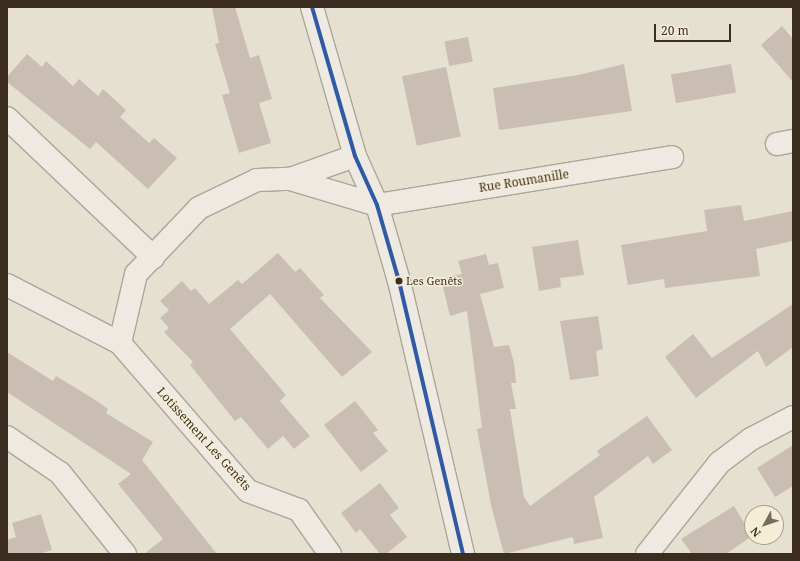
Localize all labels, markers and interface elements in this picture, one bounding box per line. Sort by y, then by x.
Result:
scale bar [656,16,733,42]
text: 20 m [661,22,689,39]
street label: Rue Roumanille [478,167,570,195]
place label: Les Genêts [406,274,462,288]
marker: Les Genêts [394,276,404,286]
street label: Lotissement Les Genêts [154,384,254,494]
north arrow [744,505,784,545]
text: N [747,524,764,541]

